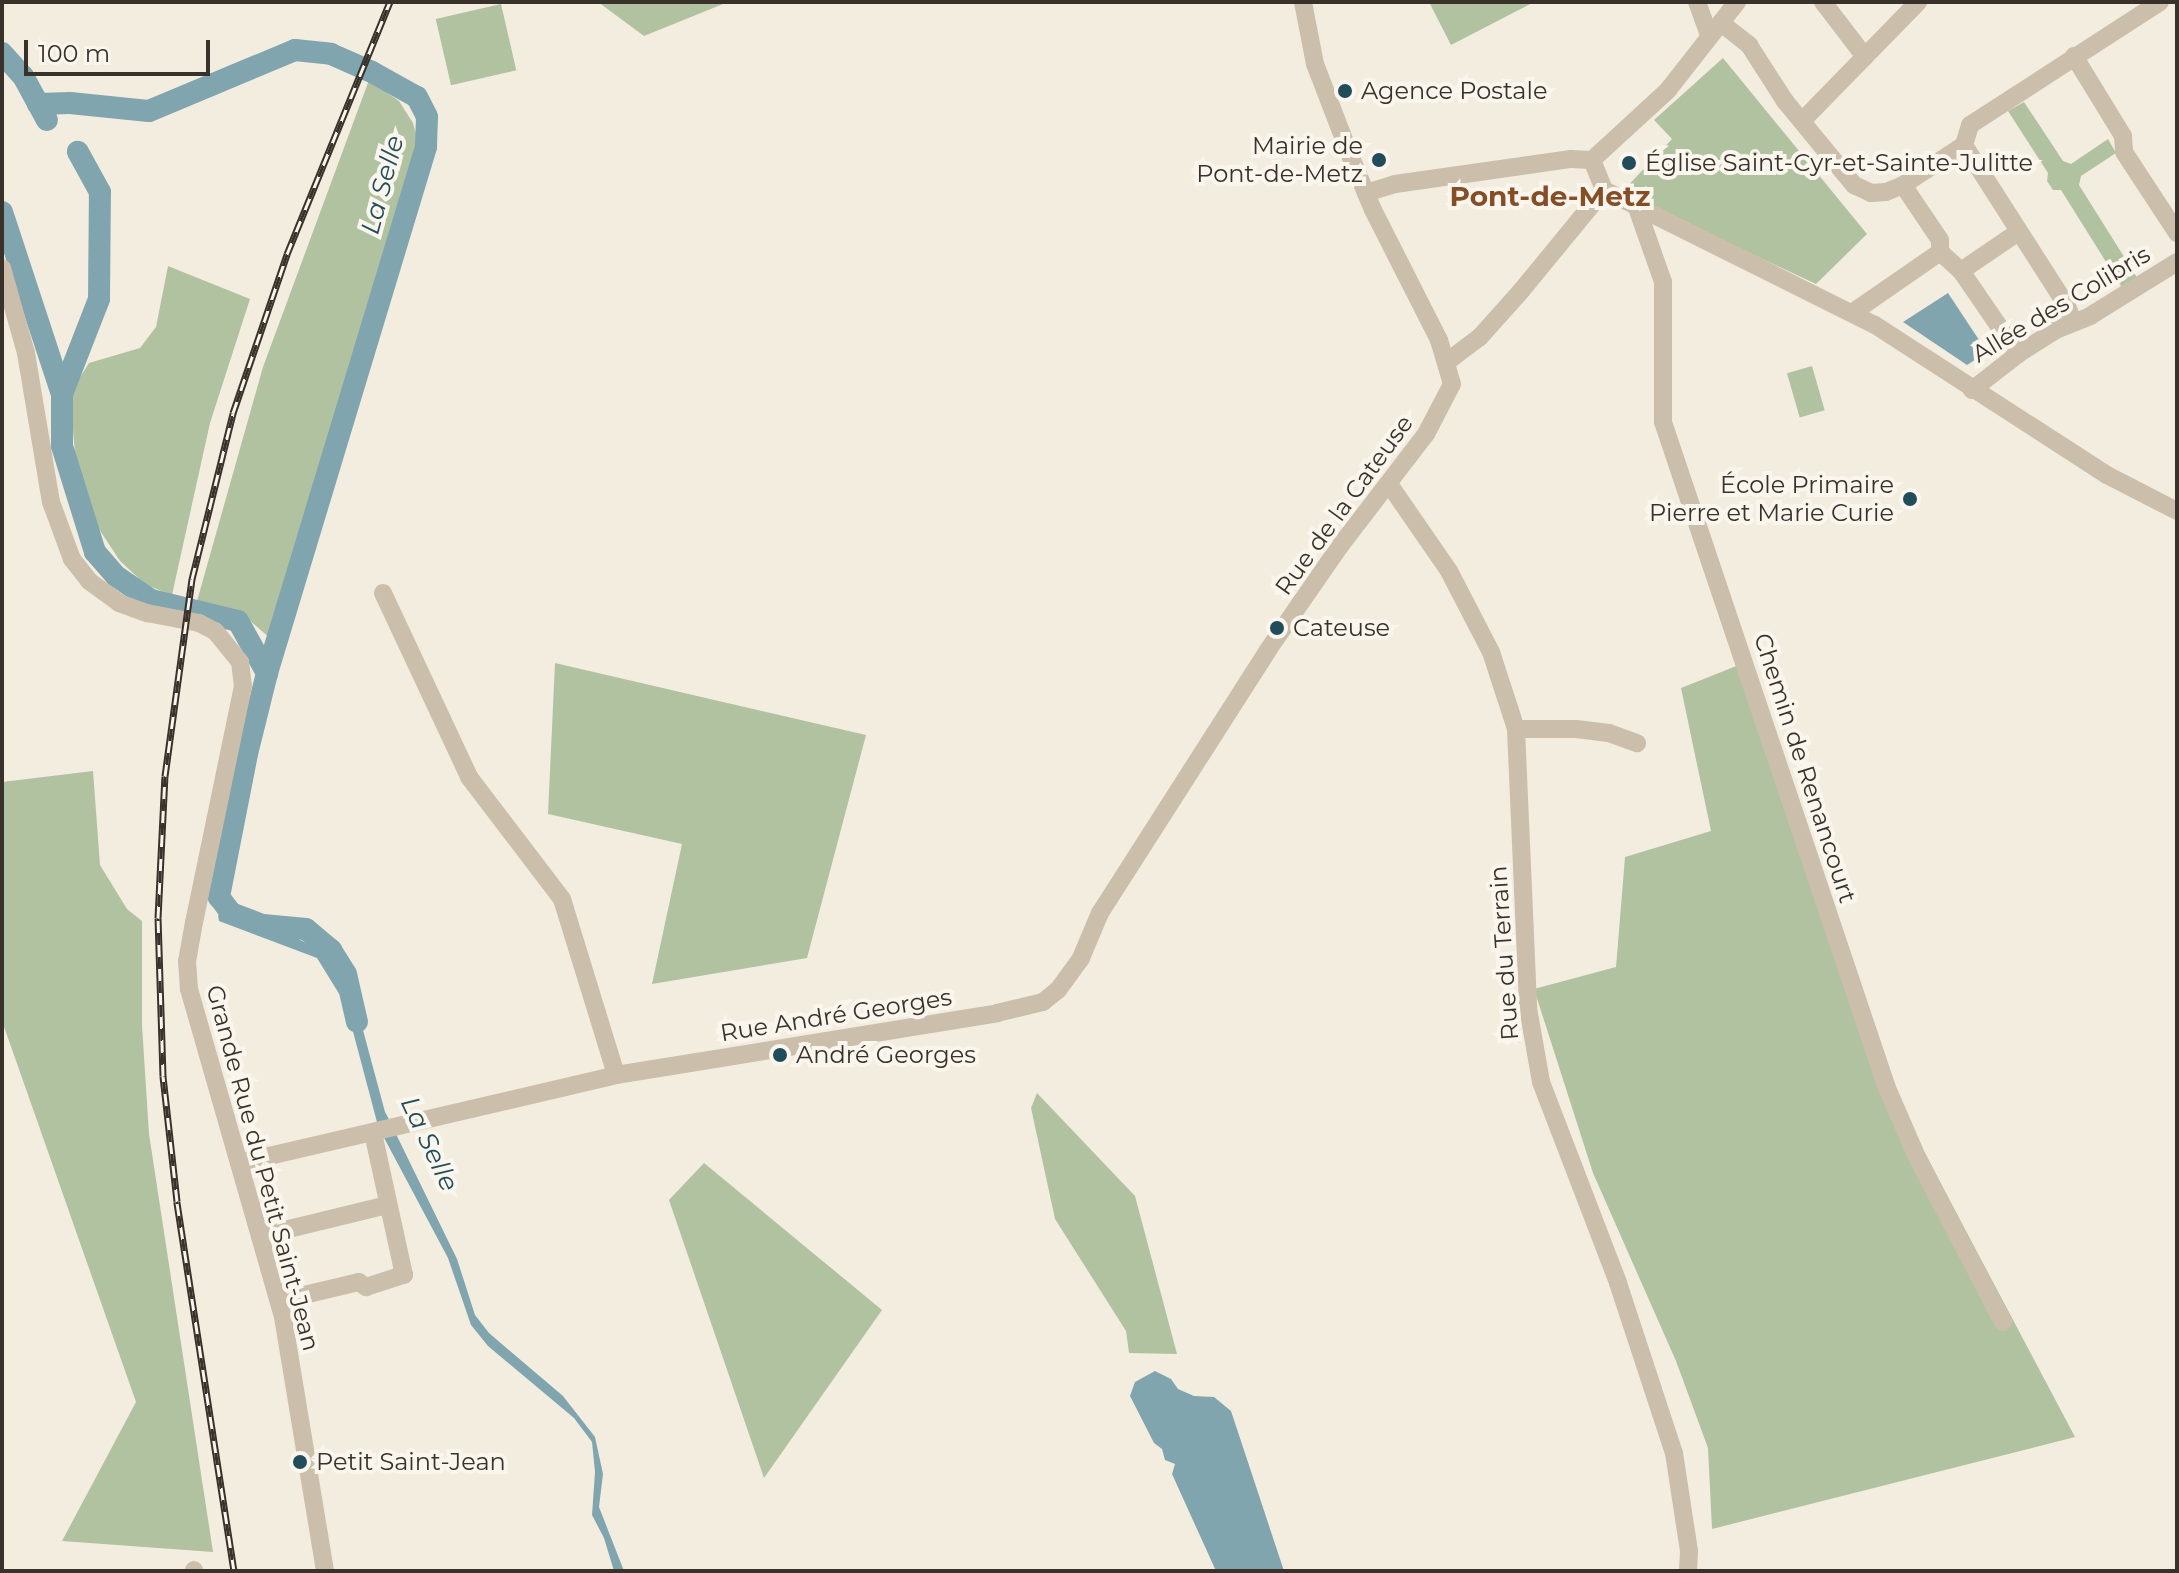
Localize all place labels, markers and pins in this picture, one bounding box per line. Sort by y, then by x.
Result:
place label: Agence Postale [1361,77,1547,105]
marker: Agence Postale [1336,82,1354,100]
place label: Mairie de Pont-de-Metz [1196,132,1363,188]
place label: Église Saint-Cyr-et-Sainte-Julitte [1645,149,2033,177]
marker: Mairie de Pont-de-Metz [1370,151,1388,169]
marker: Église Saint-Cyr-et-Sainte-Julitte [1620,154,1638,172]
place label: École Primaire Pierre et Marie Curie [1649,471,1894,527]
marker: École Primaire Pierre et Marie Curie [1901,490,1919,508]
place label: Cateuse [1293,614,1390,642]
marker: Cateuse [1268,619,1286,637]
place label: André Georges [796,1041,976,1069]
marker: André Georges [771,1046,789,1064]
place label: Petit Saint-Jean [316,1448,506,1476]
marker: Petit Saint-Jean [291,1453,309,1471]

